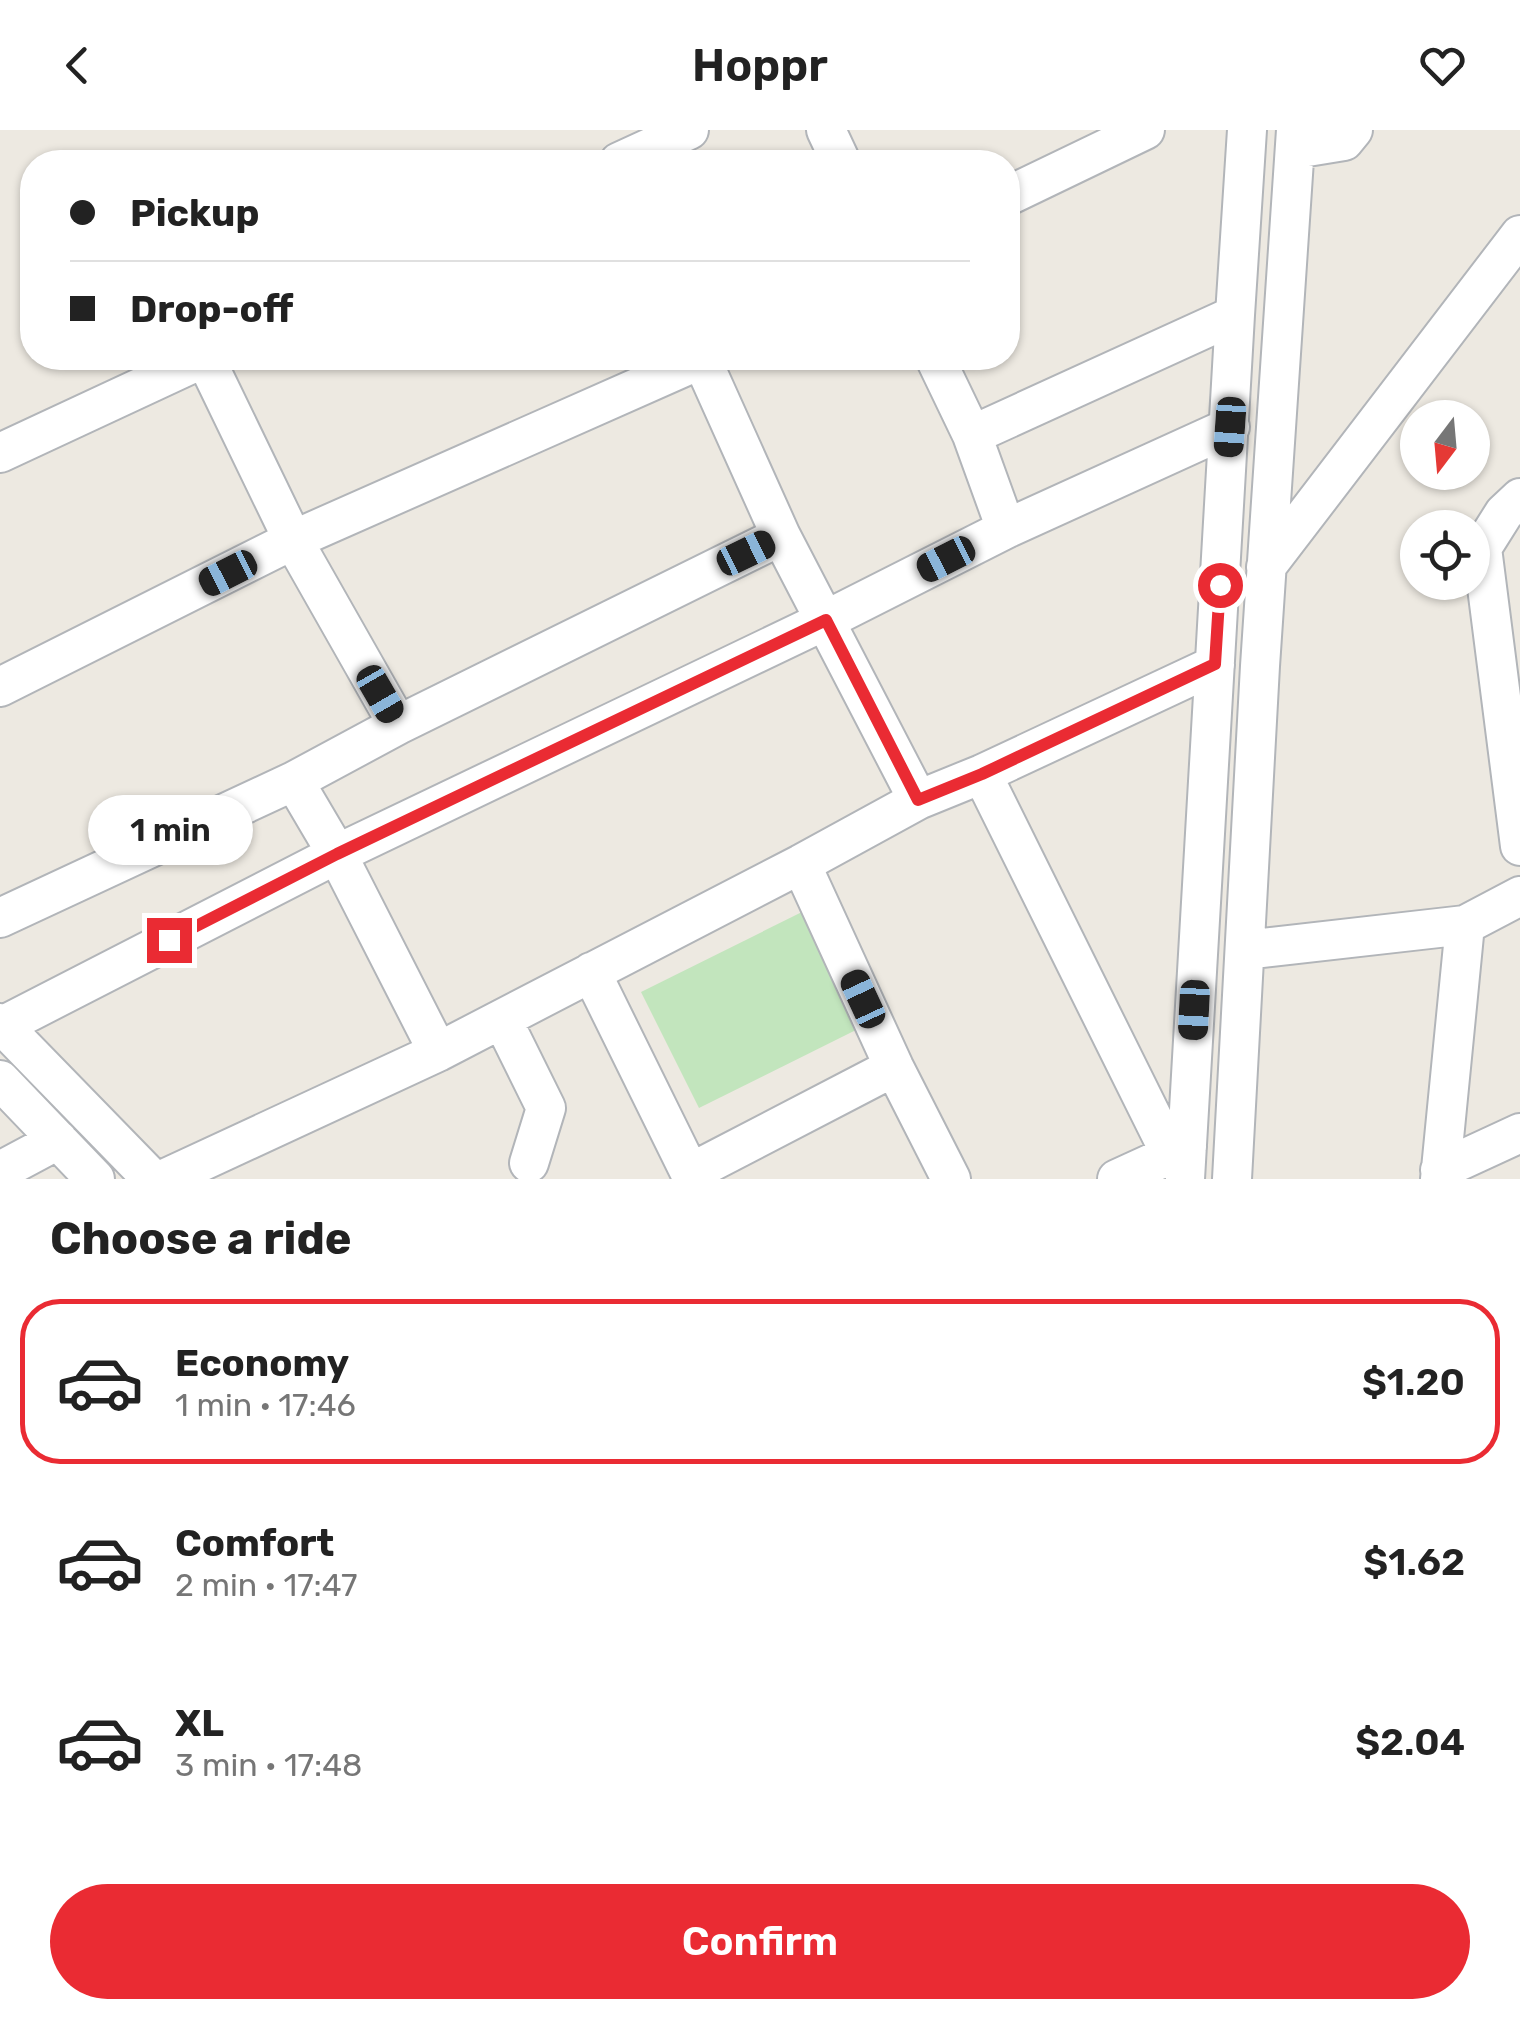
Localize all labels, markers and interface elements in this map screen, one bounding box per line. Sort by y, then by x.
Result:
icon: back [50,38,105,93]
icon: heart [1415,38,1470,93]
text: Hoppr [692,39,828,92]
text: Pickup [130,190,259,236]
text: Drop-off [130,286,293,332]
car [1213,396,1247,458]
north arrow [1400,400,1490,490]
map controls [1400,400,1490,600]
button: locate [1400,510,1490,600]
car [712,526,780,580]
car [912,532,980,586]
car [194,546,262,600]
route start [1198,563,1243,608]
car [352,661,408,727]
callout: 1 min [86,795,252,865]
text: 1 min [130,811,211,849]
route end [147,918,192,963]
car [837,965,889,1033]
car [1177,979,1211,1041]
text: Choose a ride [50,1212,352,1265]
icon: car [55,1337,145,1427]
text: Economy [175,1340,349,1386]
text: $1.20 [1362,1359,1465,1405]
text: 1 min · 17:46 [175,1386,356,1424]
icon: car [55,1517,145,1607]
text: Comfort [175,1520,334,1566]
text: $1.62 [1363,1539,1465,1585]
text: 2 min · 17:47 [175,1566,357,1604]
icon: car [55,1697,145,1787]
text: XL [175,1700,224,1746]
text: $2.04 [1355,1719,1465,1765]
text: 3 min · 17:48 [175,1746,362,1784]
button: Confirm [50,1884,1470,1999]

